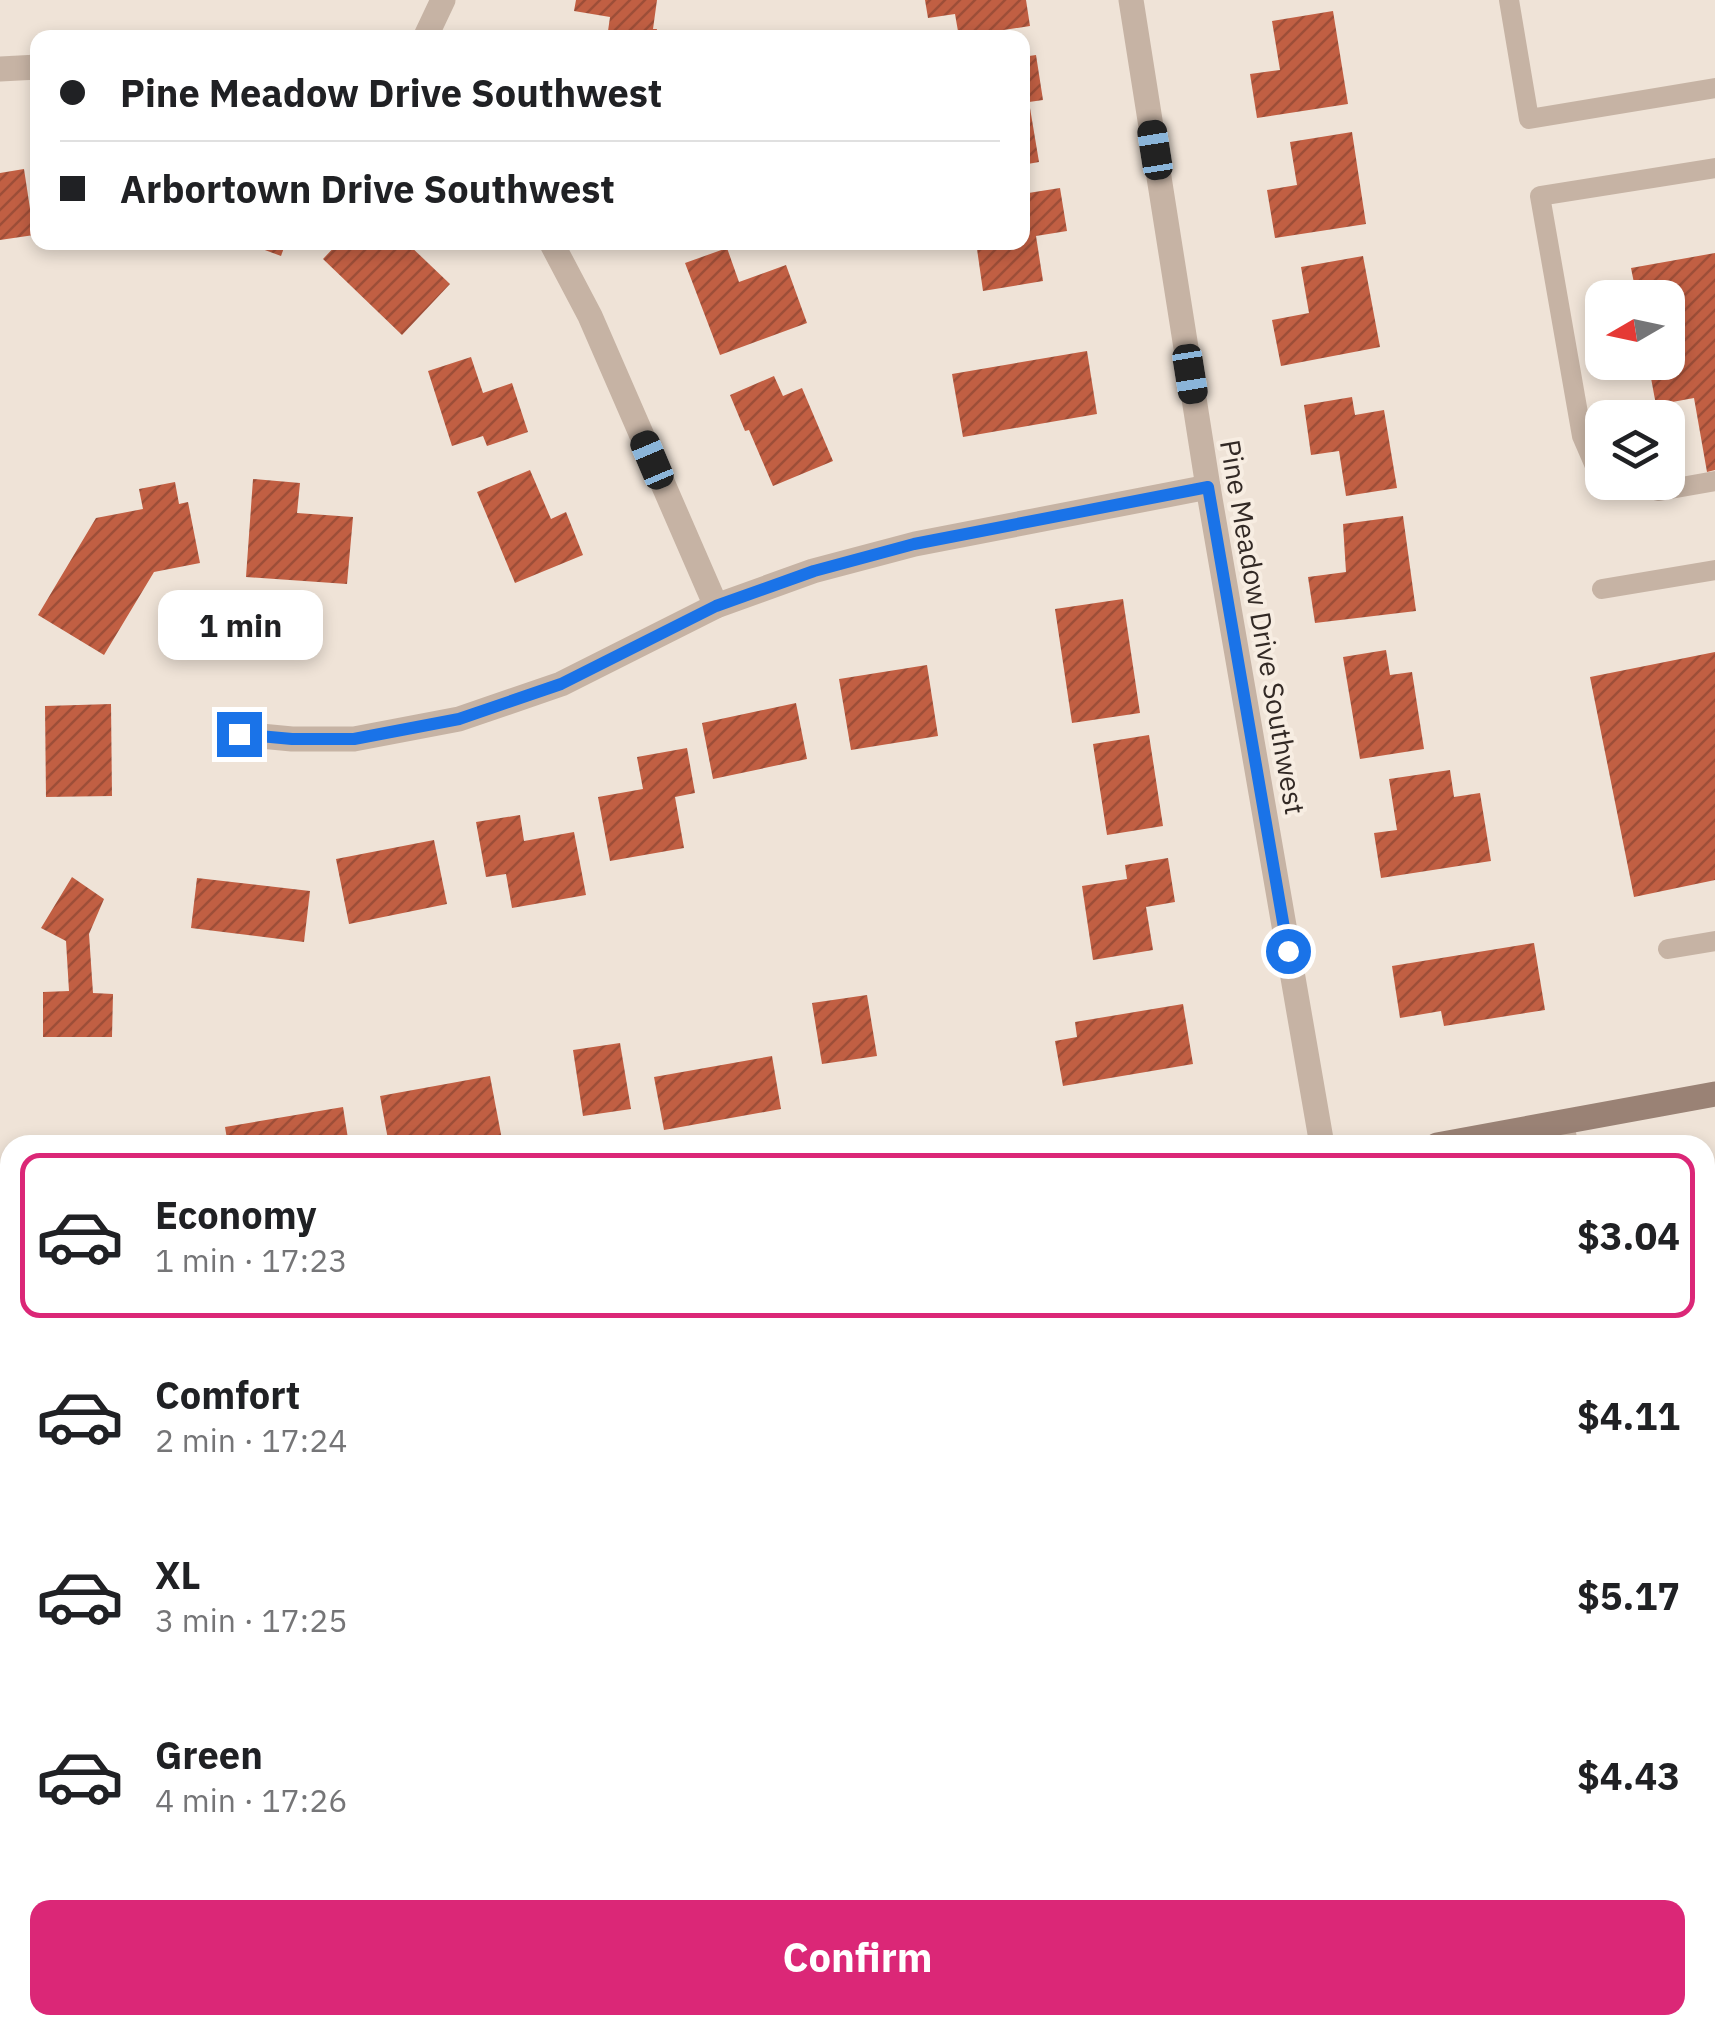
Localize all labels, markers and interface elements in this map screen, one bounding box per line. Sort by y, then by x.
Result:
text: Pine Meadow Drive Southwest [120,68,662,117]
car [1135,118,1175,182]
text: Arbortown Drive Southwest [120,164,615,213]
north arrow [1585,280,1685,380]
map controls [1585,280,1685,500]
car [1170,342,1210,406]
button: layers [1585,400,1685,500]
car [626,427,678,493]
street label: Pine Meadow Drive Southwest [1212,437,1314,817]
callout: 1 min [156,589,322,659]
text: 1 min [199,604,282,646]
route end [217,712,262,757]
route start [1266,929,1311,974]
text: Economy [155,1190,317,1239]
icon: car [35,1191,125,1281]
text: $3.04 [1577,1211,1680,1260]
text: 1 min · 17:23 [155,1239,348,1281]
text: Comfort [155,1370,300,1419]
icon: car [35,1371,125,1461]
text: $4.11 [1577,1391,1680,1440]
text: 2 min · 17:24 [155,1419,348,1461]
text: XL [155,1550,201,1599]
icon: car [35,1551,125,1641]
text: $5.17 [1577,1571,1680,1620]
text: 3 min · 17:25 [155,1599,348,1641]
text: Green [155,1730,263,1779]
icon: car [35,1731,125,1821]
text: $4.43 [1577,1751,1680,1800]
text: 4 min · 17:26 [155,1779,348,1821]
button: Confirm [30,1900,1685,2015]

